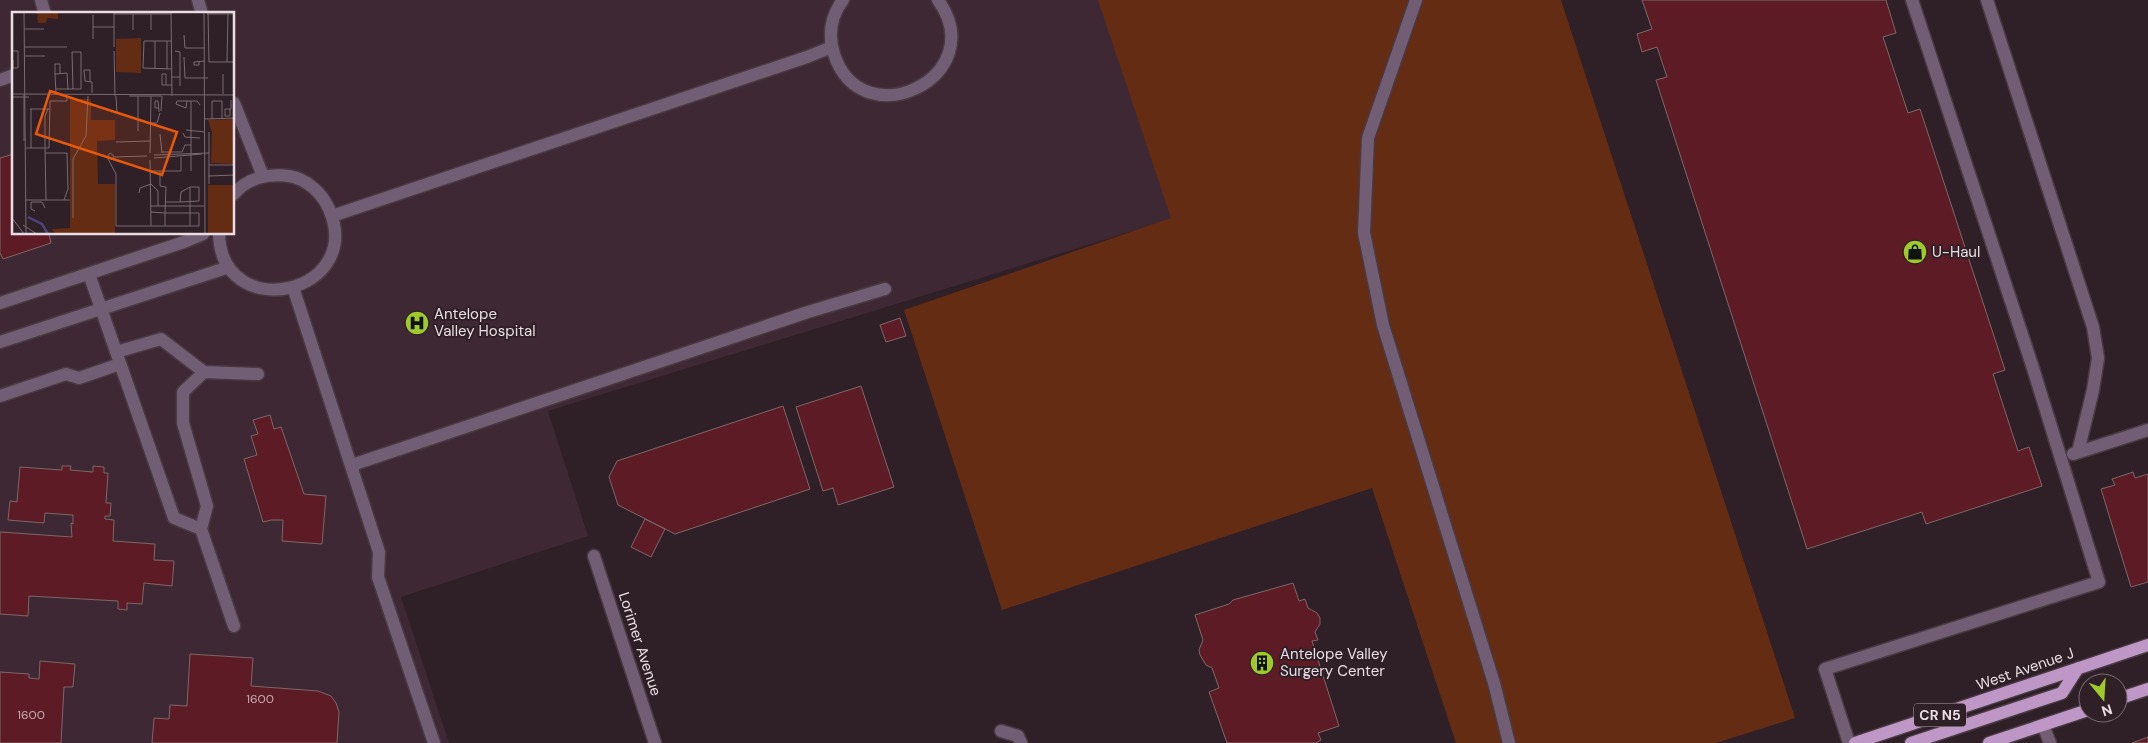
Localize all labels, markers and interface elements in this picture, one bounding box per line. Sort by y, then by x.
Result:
inset map [12,12,235,235]
shop icon: U-Haul [1902,239,1928,265]
place label: U-Haul [1932,242,1980,262]
place label: Antelope Valley Hospital [434,304,536,341]
hospital icon: Antelope Valley Hospital [404,310,430,336]
street label: Lorimer Avenue [614,590,666,698]
street label: West Avenue J [1974,643,2076,695]
place label: Antelope Valley Surgery Center [1280,644,1388,681]
building icon: Antelope Valley Surgery Center [1249,650,1275,676]
north arrow [2078,673,2128,723]
house number: 1600 [246,691,274,707]
text: N [2099,700,2115,721]
road number: CR N5 [1914,704,1966,726]
house number: 1600 [17,707,45,723]

